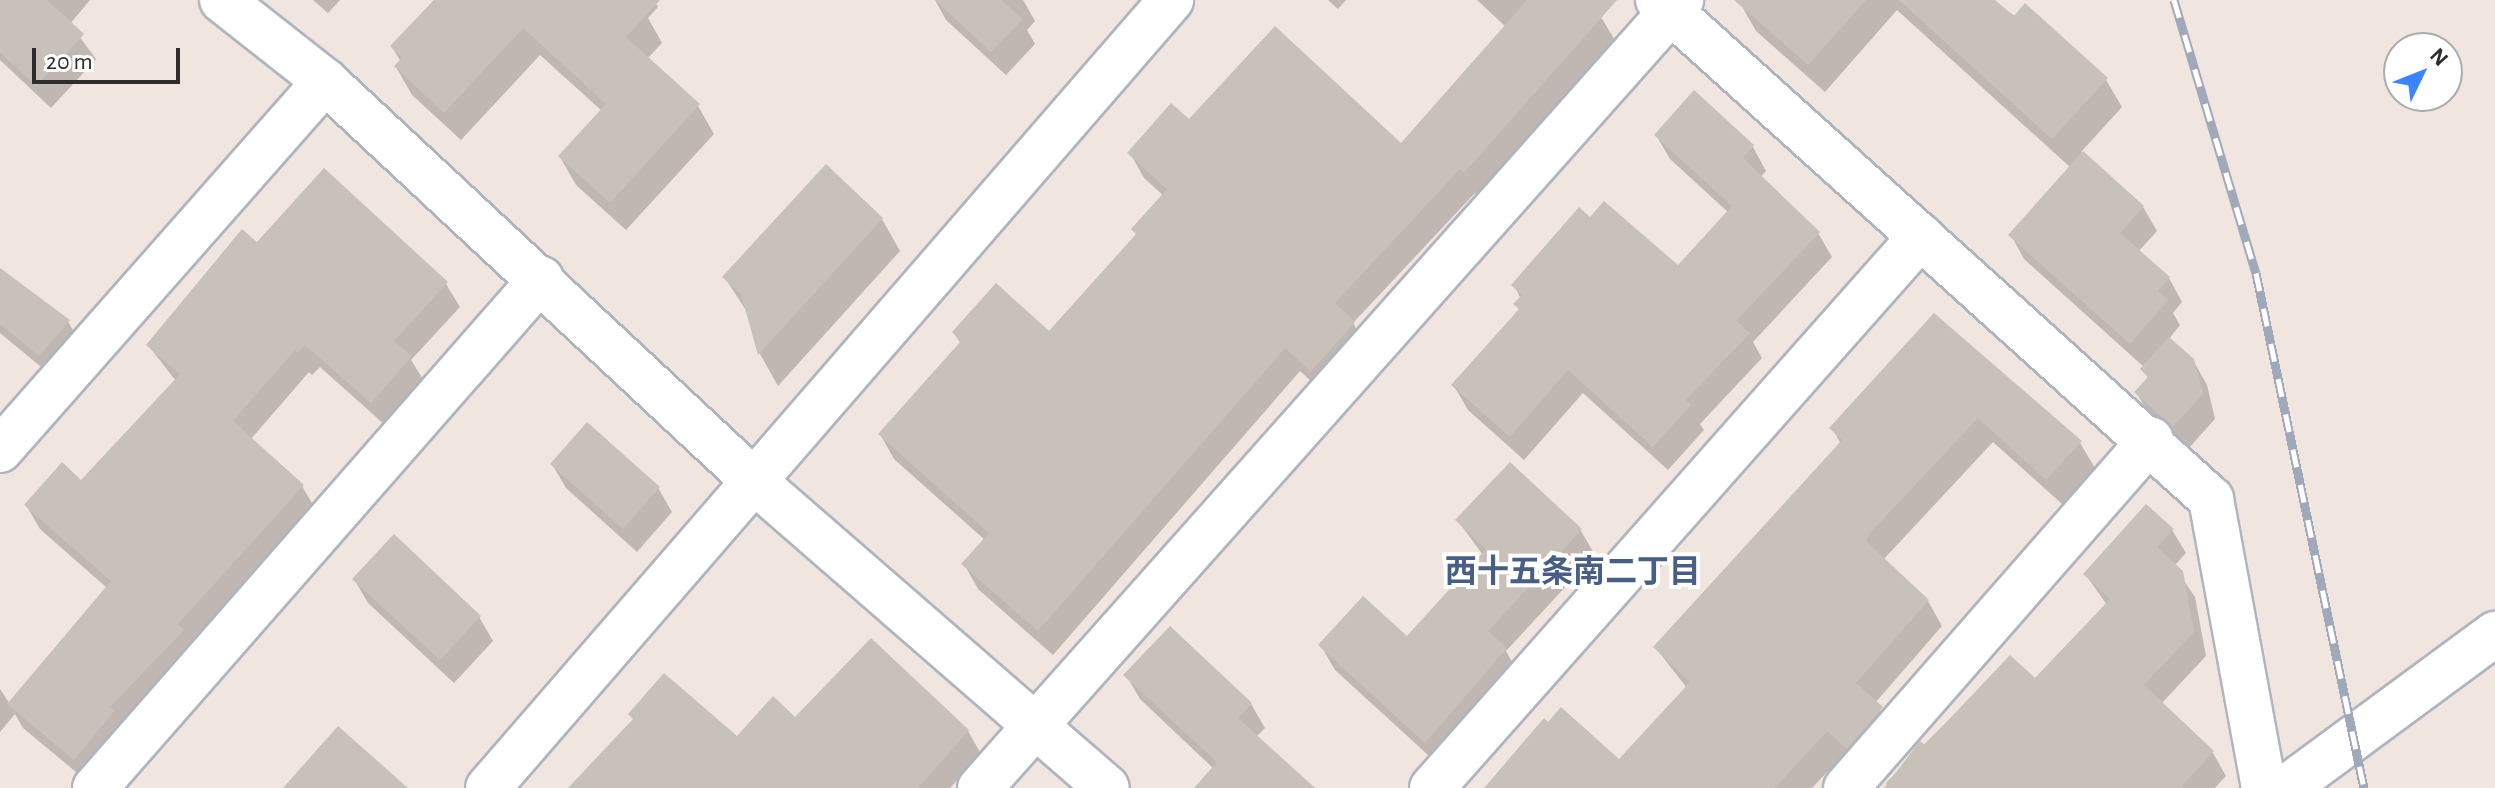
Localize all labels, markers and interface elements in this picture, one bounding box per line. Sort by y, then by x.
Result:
scale bar [36,32,184,82]
north arrow [2383,32,2463,112]
text: N [2426,44,2452,70]
text: 20 m [46,50,93,74]
district label: 西十五条南二丁目 [1445,553,1701,591]

